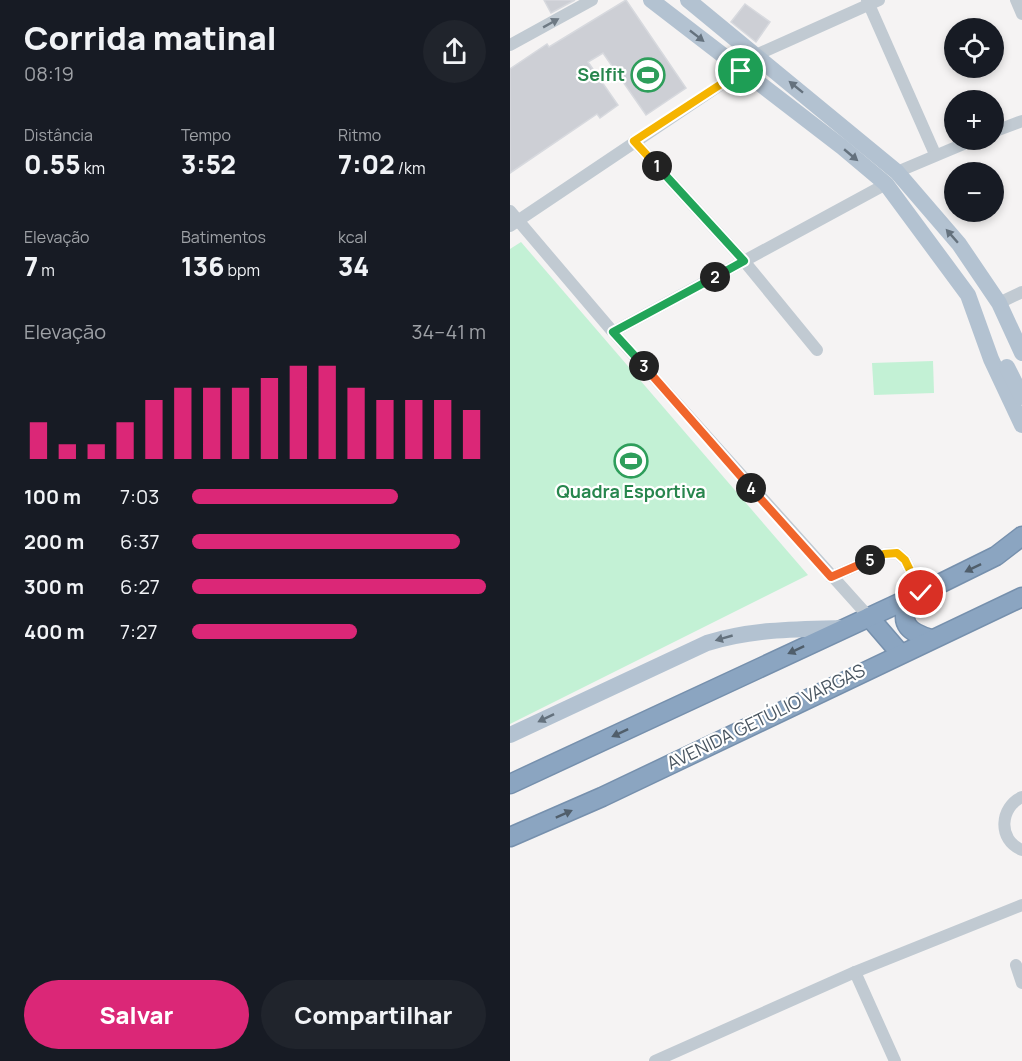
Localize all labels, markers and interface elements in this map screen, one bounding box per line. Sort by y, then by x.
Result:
text: Corrida matinal [24,15,277,60]
one-way arrow [543,18,560,28]
map controls [944,18,1004,222]
button: locate [944,18,1004,78]
button: share [423,20,486,83]
one-way arrow [689,29,705,42]
pin [715,45,766,96]
icon: arrive [724,54,757,87]
sports icon: Selfit [630,57,666,93]
text: 08:19 [24,60,74,87]
place label: Selfit [577,62,625,86]
one-way arrow [788,81,804,94]
button: + [944,90,1004,150]
text: Distância [24,124,93,146]
text: Tempo [181,124,231,146]
text: Ritmo [338,124,381,146]
text: 0.55 [24,146,80,182]
text: 3:52 [181,146,236,182]
text: 7:02 [338,146,395,182]
one-way arrow [843,148,858,161]
pin: 1 [642,151,672,181]
text: 1 [653,155,661,177]
text: km [80,157,105,179]
text: /km [395,157,426,179]
button: − [944,162,1004,222]
text: Elevação [24,226,90,248]
text: Batimentos [181,226,266,248]
text: kcal [338,226,367,248]
one-way arrow [946,229,959,244]
text: 7 [24,248,38,284]
text: 136 [181,248,224,284]
text: 34 [338,248,369,284]
text: m [38,259,55,281]
text: bpm [224,259,260,281]
pin: 2 [700,262,730,292]
text: 2 [710,266,720,288]
text: Elevação [24,318,106,345]
text: 34–41 m [411,318,486,345]
pin: 3 [629,351,659,381]
text: 3 [639,355,649,377]
sports icon: Quadra Esportiva [613,443,649,479]
pin: 4 [736,473,766,503]
text: 4 [746,477,756,499]
place label: Quadra Esportiva [556,479,706,503]
text: 100 m [24,483,81,510]
text: 7:03 [120,483,159,510]
text: 200 m [24,528,84,555]
text: 6:37 [120,528,160,555]
pin: 5 [855,545,885,575]
text: 5 [865,549,875,571]
one-way arrow [964,563,981,572]
pin [895,567,946,618]
text: 300 m [24,573,84,600]
text: 6:27 [120,573,160,600]
icon: check [904,576,937,609]
text: 400 m [24,618,84,645]
text: 7:27 [120,618,157,645]
one-way arrow [715,634,733,643]
one-way arrow [788,646,805,655]
street label: AVENIDA GETÚLIO VARGAS [662,658,869,775]
one-way arrow [537,713,554,722]
one-way arrow [611,728,628,737]
one-way arrow [555,809,573,819]
button: Salvar [24,980,249,1049]
button: Compartilhar [261,980,486,1049]

